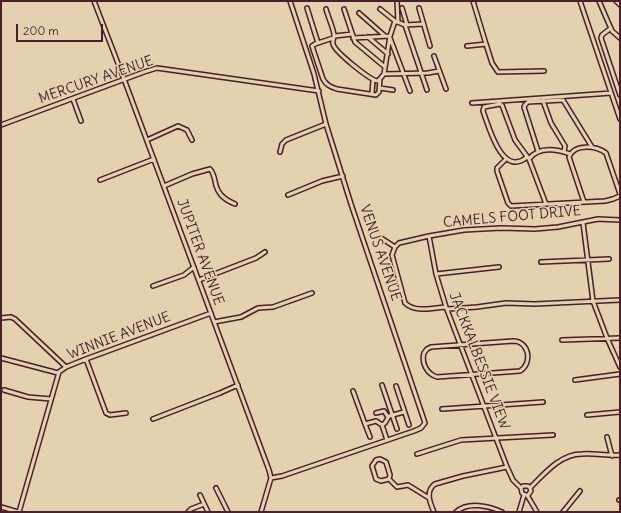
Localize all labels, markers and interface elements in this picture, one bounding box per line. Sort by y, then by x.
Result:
scale bar [18,16,105,42]
text: 200 m [23,23,59,38]
street label: MERCURY AVENUE [36,53,156,107]
street label: JUPITER AVENUE [173,196,227,308]
street label: VENUS AVENUE [356,203,404,303]
street label: CAMELS FOOT DRIVE [442,203,582,231]
street label: JACKKALBESSIE VIEW [445,290,513,432]
street label: WINNIE AVENUE [65,309,173,363]

